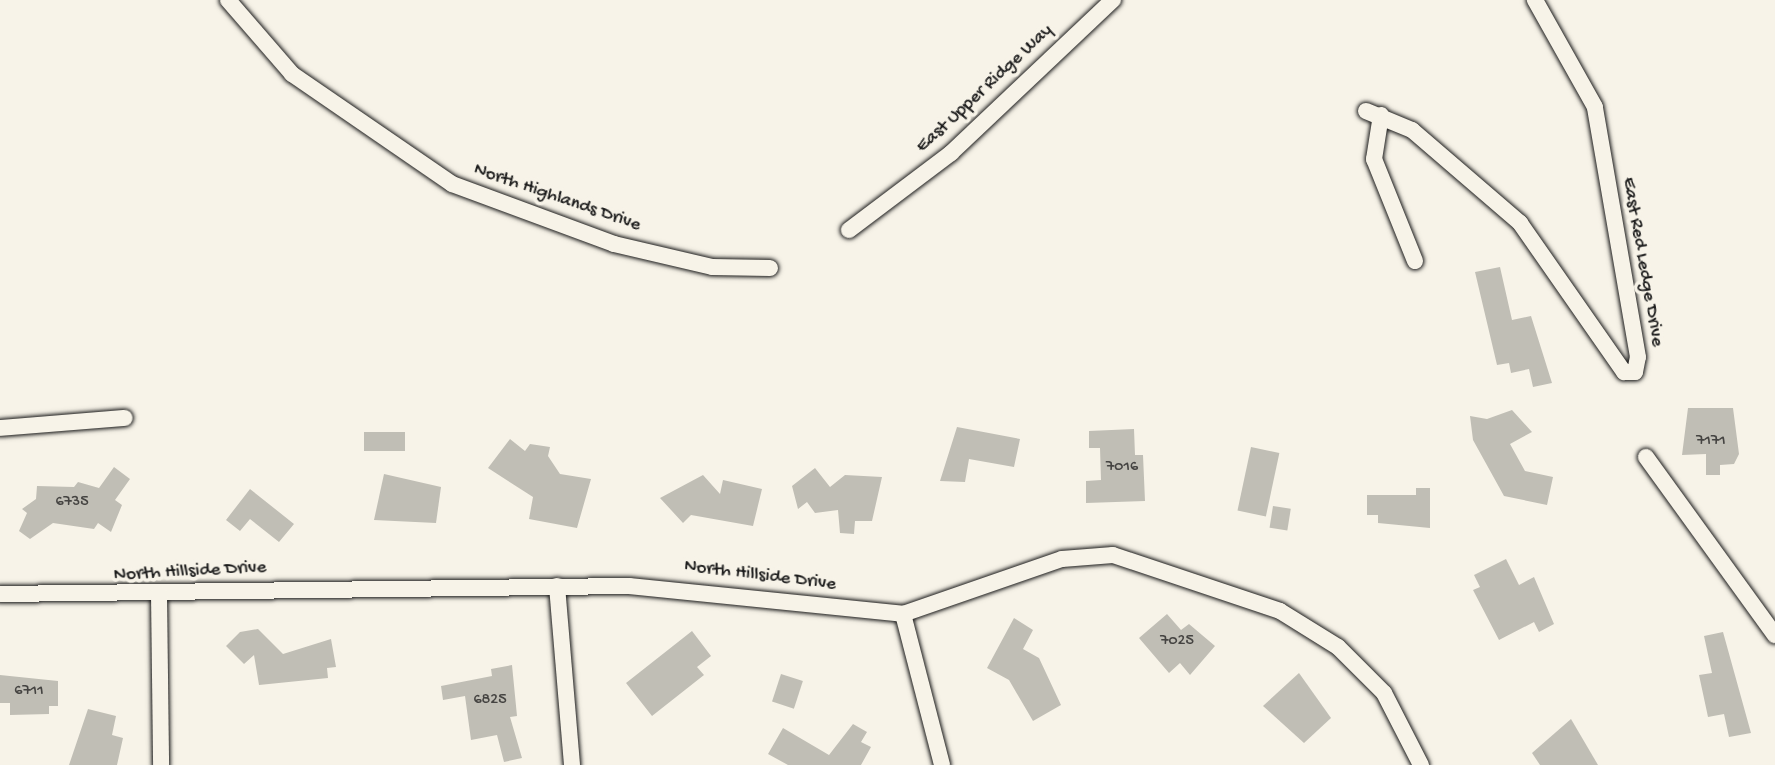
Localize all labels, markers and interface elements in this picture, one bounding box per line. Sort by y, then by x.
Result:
street label: East Upper Ridge Way [912,20,1058,158]
street label: North Highlands Drive [470,159,644,237]
street label: East Red Ledge Drive [1616,176,1668,348]
house number: 7171 [1696,432,1726,452]
house number: 7016 [1106,458,1138,478]
house number: 6735 [55,493,89,513]
street label: North Hillside Drive [683,555,837,597]
street label: North Hillside Drive [113,557,267,587]
house number: 7025 [1160,632,1194,652]
house number: 6711 [14,682,44,702]
house number: 6825 [473,691,507,711]

